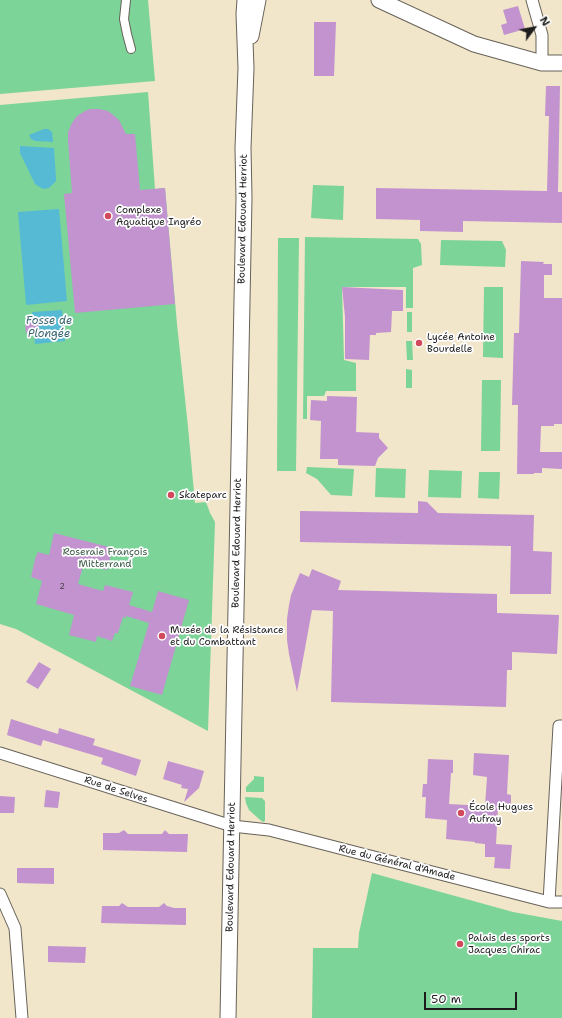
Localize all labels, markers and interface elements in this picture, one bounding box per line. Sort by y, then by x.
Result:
north arrow [514,8,554,48]
text: N [536,14,553,29]
street label: Boulevard Edouard Herriot [236,154,250,284]
place label: Complexe Aquatique Ingréo [116,204,201,228]
marker: Complexe Aquatique Ingréo [103,211,113,221]
water label: Fosse de Plongée [26,314,72,340]
place label: Lycée Antoine Bourdelle [427,331,495,354]
marker: Lycée Antoine Bourdelle [414,338,424,348]
street label: Boulevard Edouard Herriot [230,478,244,608]
place label: Skateparc [179,489,227,501]
marker: Skateparc [166,490,176,500]
park label: Roseraie François Mitterrand [63,546,147,570]
house number: 2 [59,582,65,592]
place label: Musée de la Résistance et du Combattant [170,624,284,648]
marker: Musée de la Résistance et du Combattant [157,631,167,641]
street label: Rue de Selves [83,774,149,806]
place label: École Hugues Aufray [469,801,533,824]
street label: Boulevard Edouard Herriot [224,802,238,932]
marker: École Hugues Aufray [456,808,466,818]
street label: Rue du Général d'Amade [337,843,457,883]
place label: Palais des sports Jacques Chirac [468,932,550,956]
marker: Palais des sports Jacques Chirac [455,939,465,949]
scale bar [426,984,519,1010]
text: 50 m [431,991,461,1007]

